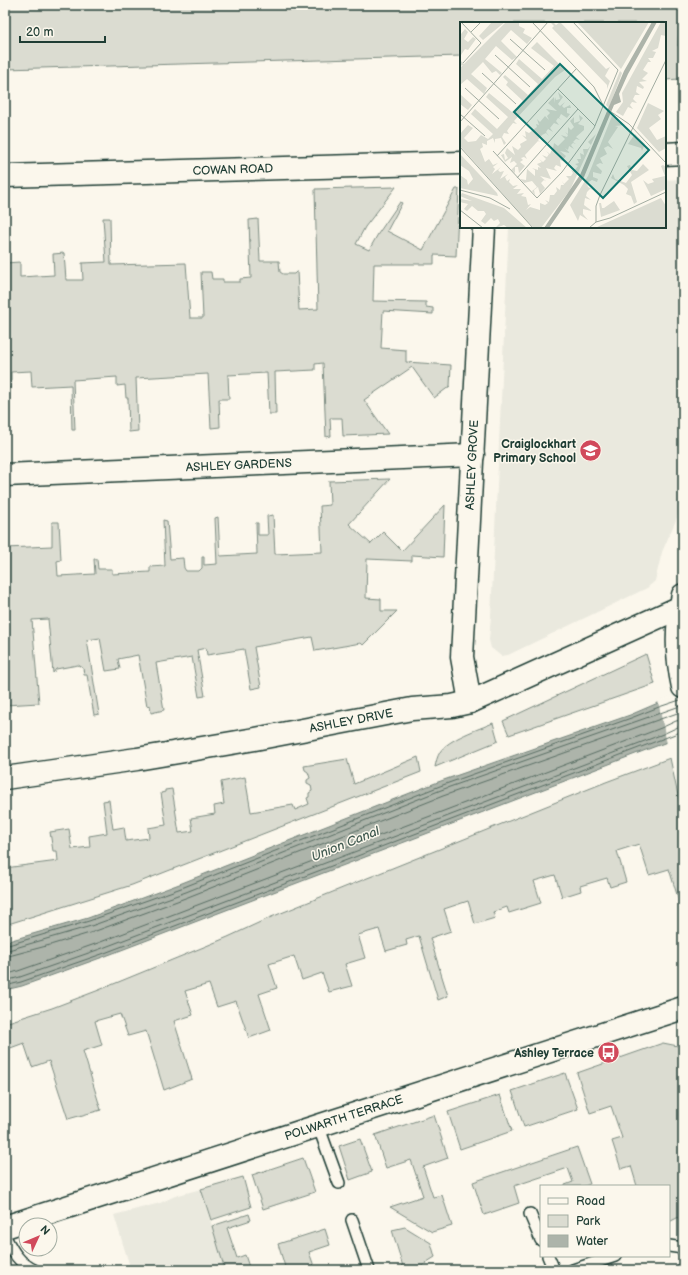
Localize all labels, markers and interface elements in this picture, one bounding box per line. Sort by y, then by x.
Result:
scale bar [20,18,105,44]
inset map [460,22,666,228]
text: 20 m [26,25,53,40]
street label: COWAN ROAD [192,161,274,179]
street label: ASHLEY GROVE [463,419,482,510]
place label: Craiglockhart Primary School [493,437,576,466]
school or university icon: Craiglockhart Primary School [578,438,604,464]
street label: ASHLEY GARDENS [185,456,292,475]
street label: ASHLEY DRIVE [308,706,394,736]
water label: Union Canal [309,823,383,865]
bus stop icon: Ashley Terrace [596,1040,622,1066]
place label: Ashley Terrace [513,1046,594,1061]
street label: POLWARTH TERRACE [283,1092,405,1144]
legend [540,1185,670,1257]
text: Road [576,1194,605,1209]
text: Park [576,1214,600,1229]
north arrow [18,1217,58,1257]
text: N [37,1223,52,1238]
text: Water [576,1234,608,1249]

